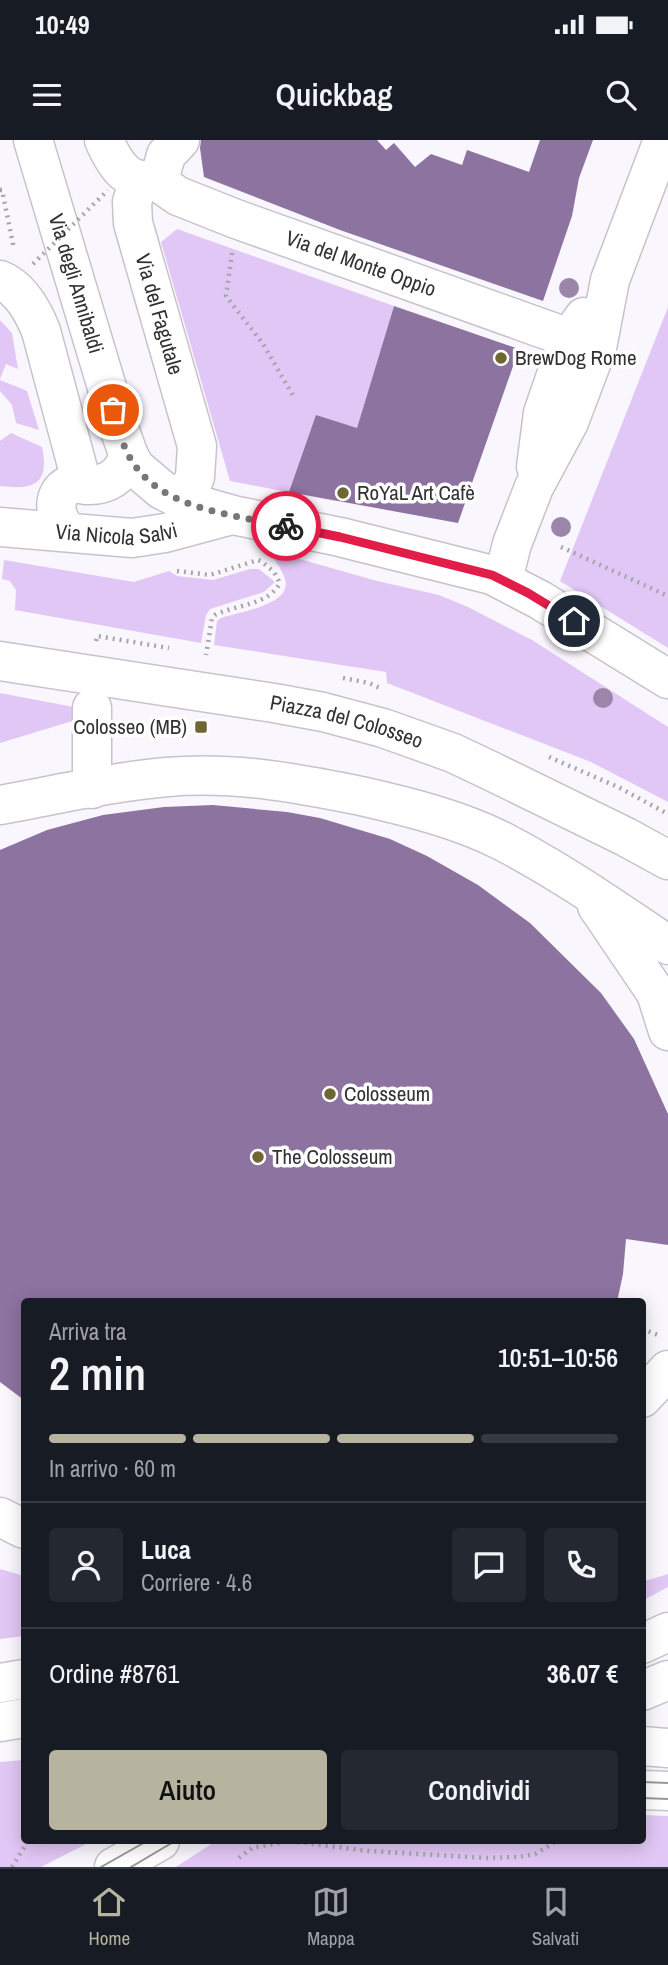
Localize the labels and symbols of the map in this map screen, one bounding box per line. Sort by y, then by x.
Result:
street label: Via degli Annibaldi [42,210,111,357]
street label: Via del Monte Oppio [282,223,440,303]
street label: Via del Fagutale [129,250,191,378]
place label: BrewDog Rome [515,343,637,372]
marker: BrewDog Rome [493,350,509,366]
pin [83,380,143,440]
place label: RoYaL Art Cafè [357,478,475,507]
marker: RoYaL Art Cafè [335,485,351,501]
courier [251,491,321,561]
street label: Via Nicola Salvi [54,515,181,552]
pin [544,591,604,651]
street label: Piazza del Colosseo [268,688,427,755]
place label: Colosseo (MB) [73,712,187,741]
marker: Colosseo (MB) [193,719,209,735]
place label: Colosseum [344,1079,430,1108]
marker: Colosseum [322,1086,338,1102]
place label: The Colosseum [272,1142,393,1171]
marker: The Colosseum [250,1149,266,1165]

